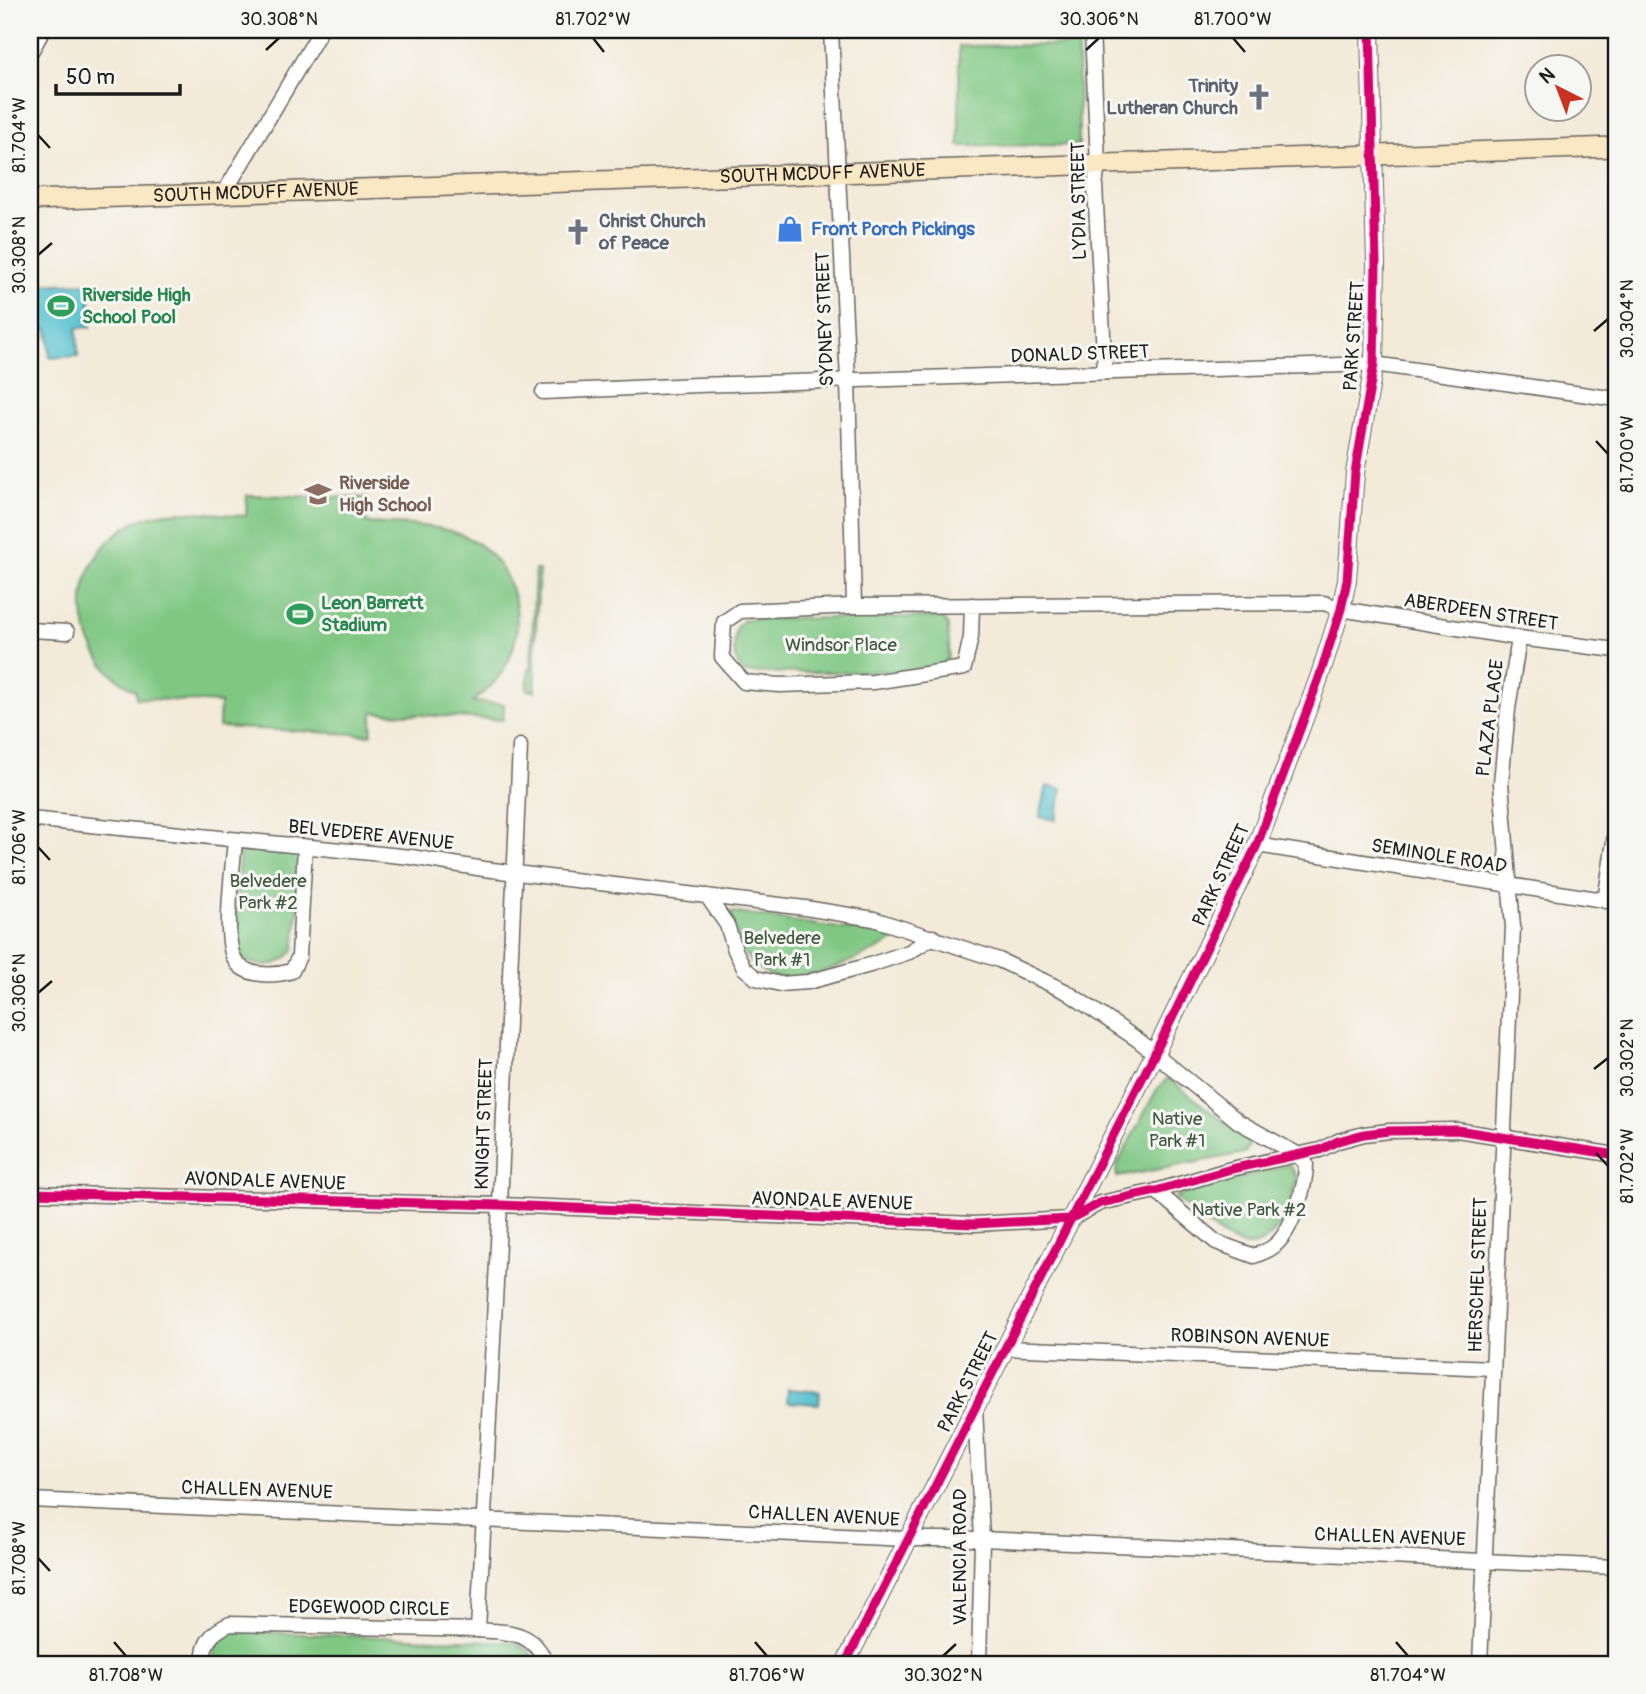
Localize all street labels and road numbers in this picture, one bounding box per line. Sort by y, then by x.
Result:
street label: LYDIA STREET [1066,142,1092,260]
street label: SOUTH MCDUFF AVENUE [719,158,926,189]
street label: SOUTH MCDUFF AVENUE [153,177,359,208]
street label: SYDNEY STREET [811,251,839,387]
street label: PARK STREET [1338,280,1370,392]
street label: DONALD STREET [1010,340,1150,368]
street label: ABERDEEN STREET [1402,588,1560,636]
street label: PLAZA PLACE [1471,658,1509,778]
street label: BELVEDERE AVENUE [287,814,455,856]
street label: PARK STREET [1187,820,1255,930]
street label: SEMINOLE ROAD [1369,833,1509,879]
street label: KNIGHT STREET [470,1058,498,1190]
street label: AVONDALE AVENUE [184,1166,346,1196]
street label: AVONDALE AVENUE [751,1186,913,1216]
street label: HERSCHEL STREET [1463,1197,1493,1353]
street label: ROBINSON AVENUE [1170,1323,1330,1353]
street label: PARK STREET [932,1327,1004,1437]
street label: CHALLEN AVENUE [181,1475,333,1505]
street label: VALENCIA ROAD [948,1488,972,1625]
street label: CHALLEN AVENUE [748,1500,900,1532]
street label: CHALLEN AVENUE [1314,1522,1466,1552]
street label: EDGEWOOD CIRCLE [288,1595,450,1621]

